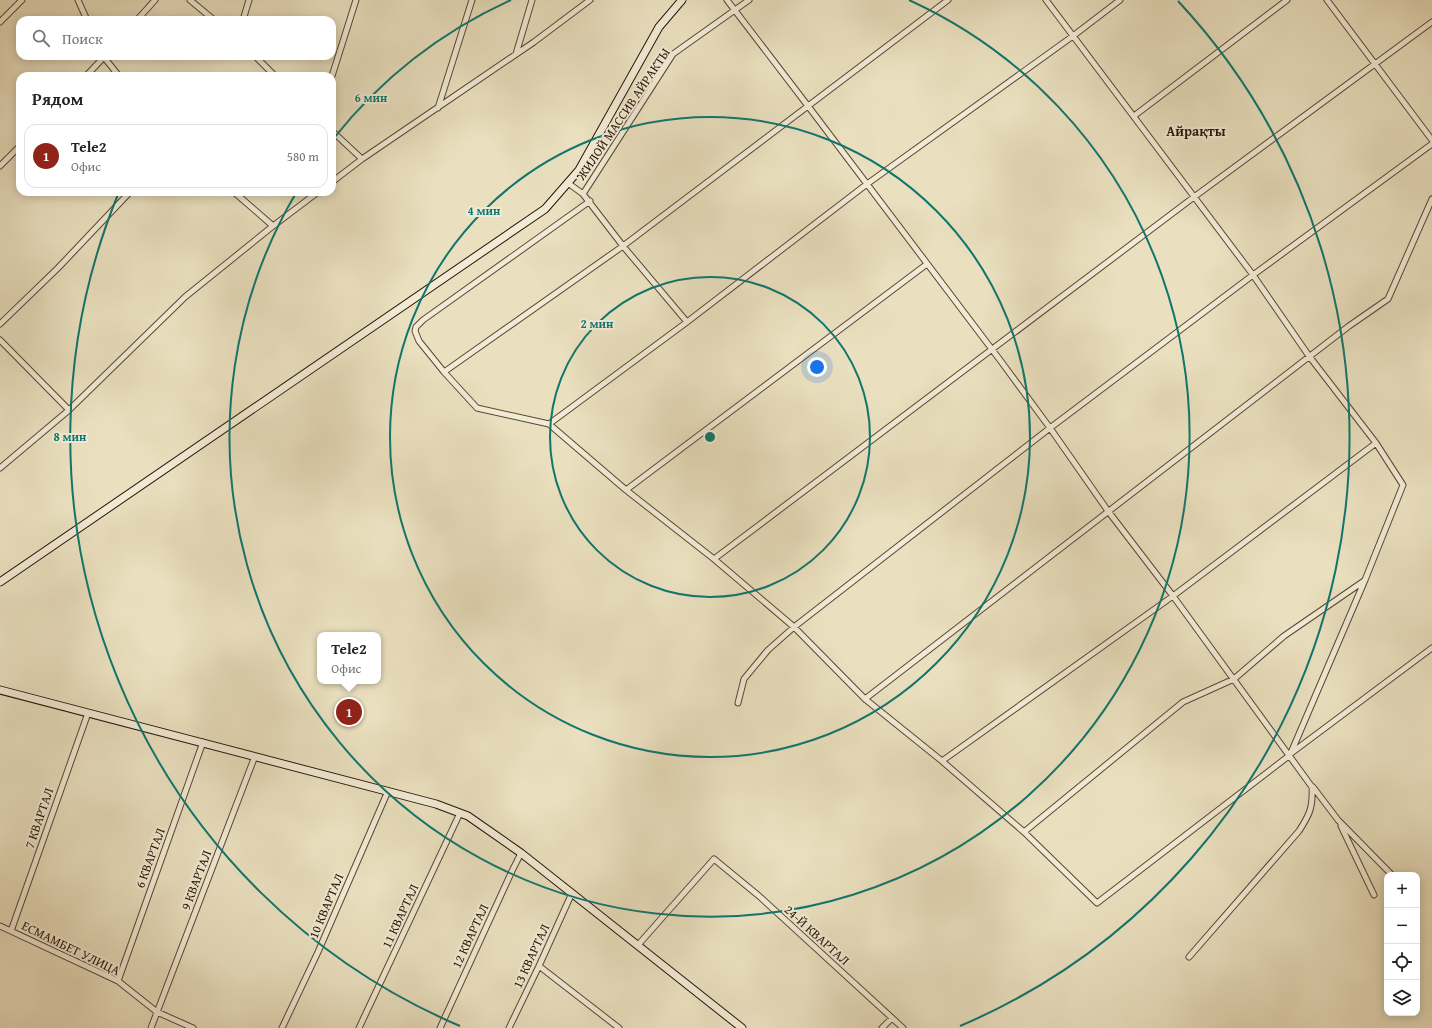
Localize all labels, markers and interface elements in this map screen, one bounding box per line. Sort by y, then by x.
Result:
search box [16,16,336,60]
icon: search [30,27,52,49]
text: Поиск [62,28,103,49]
street label: ЖИЛОЙ МАССИВ АЙРАКТЫ [571,44,675,185]
text: Рядом [32,86,83,111]
text: 6 мин [355,89,388,106]
district label: Айрақты [1166,121,1226,141]
text: Tele2 [71,136,106,157]
text: 1 [43,147,49,166]
text: 580 m [287,147,319,166]
text: Офис [71,157,101,176]
text: 4 мин [468,202,501,219]
text: 2 мин [581,315,614,332]
your location [807,357,827,377]
text: 8 мин [54,428,87,445]
centre of rings [703,430,717,444]
popup [317,632,381,684]
text: Tele2 [331,638,367,659]
text: Офис [331,659,361,678]
pin: 1 [336,697,362,727]
street label: 7 КВАРТАЛ [20,785,58,851]
street label: 6 КВАРТАЛ [130,825,170,891]
street label: 9 КВАРТАЛ [176,847,216,913]
street label: 10 КВАРТАЛ [304,871,348,941]
map controls [1384,872,1420,1016]
button: + [1384,872,1420,908]
street label: 11 КВАРТАЛ [377,881,423,951]
street label: 24-Й КВАРТАЛ [780,900,854,970]
street label: 12 КВАРТАЛ [447,901,493,971]
button: − [1384,908,1420,944]
street label: ЕСМАМБЕТ УЛИЦА [19,916,123,980]
street label: 13 КВАРТАЛ [508,921,554,991]
button: locate [1384,944,1420,980]
button: layers [1384,980,1420,1016]

